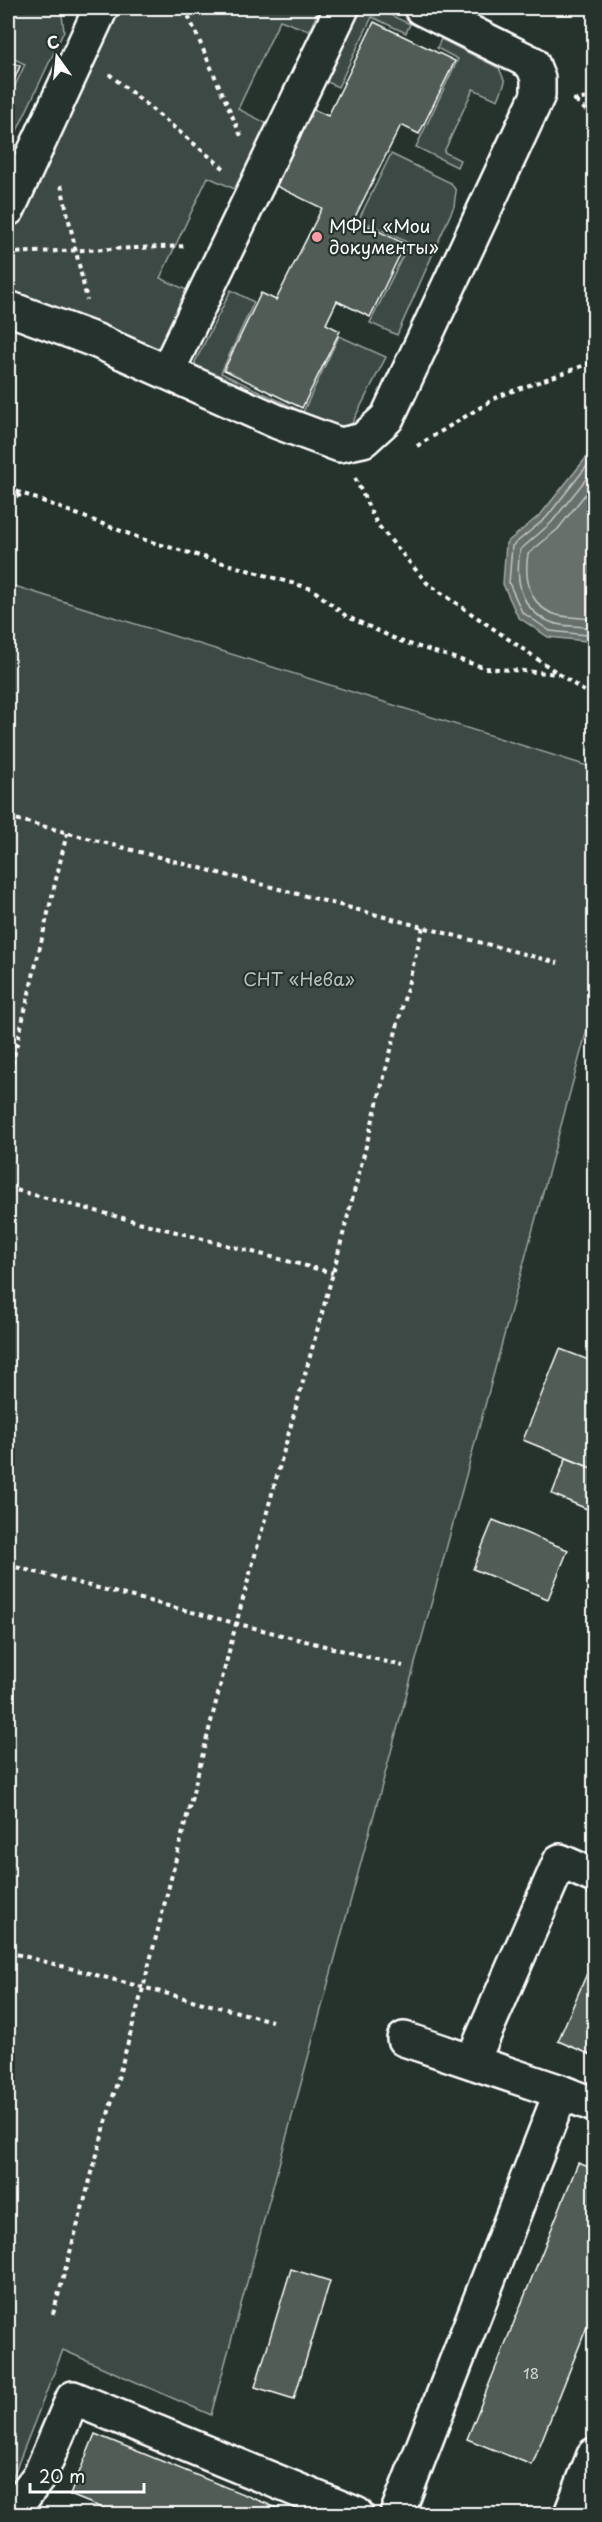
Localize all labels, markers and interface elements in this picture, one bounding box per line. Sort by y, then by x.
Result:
north arrow [27,27,87,87]
text: С [44,28,62,55]
place label: МФЦ «Мои документы» [329,212,439,260]
marker: МФЦ «Мои документы» [310,230,324,244]
park label: СНТ «Нева» [243,965,355,992]
house number: 18 [523,2361,539,2384]
scale bar [30,2456,144,2494]
text: 20 m [39,2462,85,2489]

